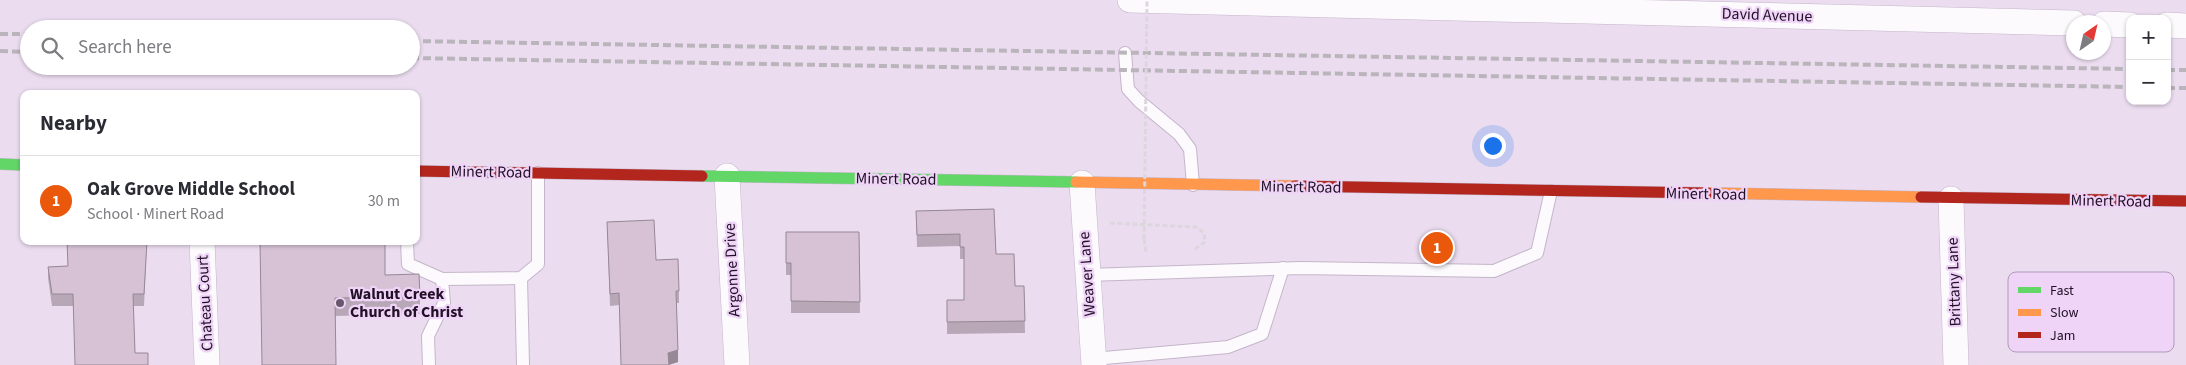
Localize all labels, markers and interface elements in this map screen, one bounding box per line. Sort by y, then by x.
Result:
street label: David Avenue [1721,2,1813,28]
north arrow [2066,15,2111,60]
map controls [2126,15,2171,105]
button: + [2126,15,2171,60]
search box [20,20,420,75]
icon: search [38,34,66,62]
text: Search here [78,34,172,61]
button: − [2126,60,2171,105]
text: Nearby [40,108,107,138]
your location [1480,133,1506,159]
street label: Minert Road [450,160,532,184]
street label: Minert Road [855,167,937,191]
street label: Minert Road [1260,175,1342,199]
text: Oak Grove Middle School [87,176,295,203]
street label: Minert Road [1665,182,1747,206]
street label: Minert Road [2070,189,2152,213]
text: 1 [52,190,60,212]
text: 30 m [368,190,400,212]
text: School · Minert Road [87,203,224,225]
street label: Argonne Drive [719,222,745,317]
pin: 1 [1421,229,1453,267]
street label: Weaver Lane [1073,231,1101,317]
street label: Brittany Lane [1941,237,1967,327]
street label: Chateau Court [191,254,218,352]
legend [2008,272,2174,352]
text: Fast [2050,281,2074,301]
place label: Walnut Creek Church of Christ [350,283,463,323]
marker: Walnut Creek Church of Christ [334,297,346,309]
text: Slow [2050,303,2079,323]
text: Jam [2050,326,2075,346]

